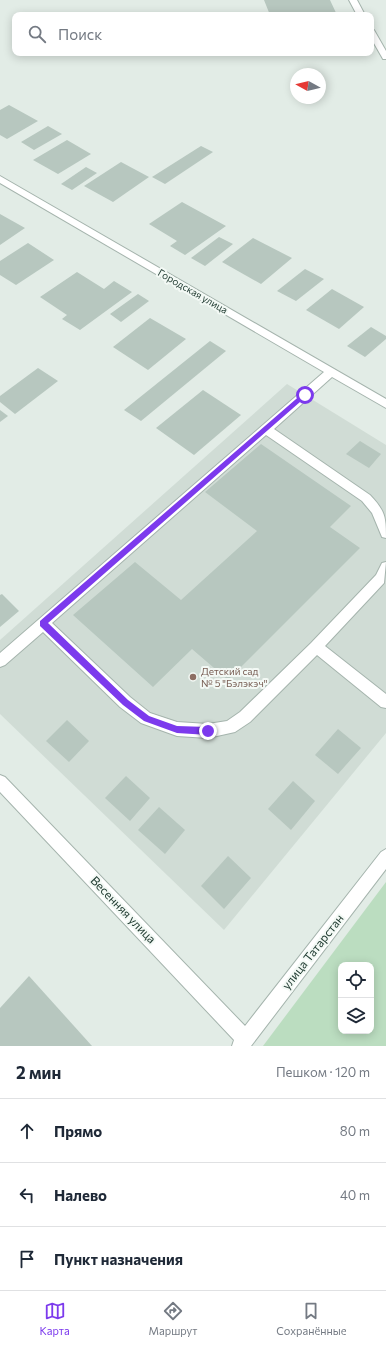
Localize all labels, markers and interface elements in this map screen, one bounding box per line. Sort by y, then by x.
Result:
search box [12,12,374,56]
icon: search [26,23,48,45]
text: Поиск [58,25,102,43]
north arrow [290,68,326,104]
street label: Городская улица [156,266,230,316]
route start [296,386,314,404]
place label: Детский сад № 5 "Бэлэкэч" [201,665,268,689]
marker: Детский сад № 5 "Бэлэкэч" [188,672,198,682]
route end [199,722,217,740]
street label: Весенняя улица [88,873,159,946]
street label: улица Татарстан [279,911,346,992]
map controls [338,962,374,1034]
button: locate [338,962,374,998]
button: layers [338,998,374,1034]
text: 2 мин [16,1062,61,1083]
text: Пешком · 120 m [276,1064,370,1080]
icon: ahead [16,1120,38,1142]
text: Прямо [54,1122,102,1140]
text: 80 m [340,1123,370,1139]
icon: left [16,1184,38,1206]
text: Налево [54,1186,107,1204]
text: 40 m [340,1187,370,1203]
icon: arrive [16,1248,38,1270]
text: Пункт назначения [54,1250,183,1268]
tab: Карта [39,1300,70,1337]
tab: Маршрут [149,1300,197,1337]
tab: Сохранённые [276,1300,347,1337]

